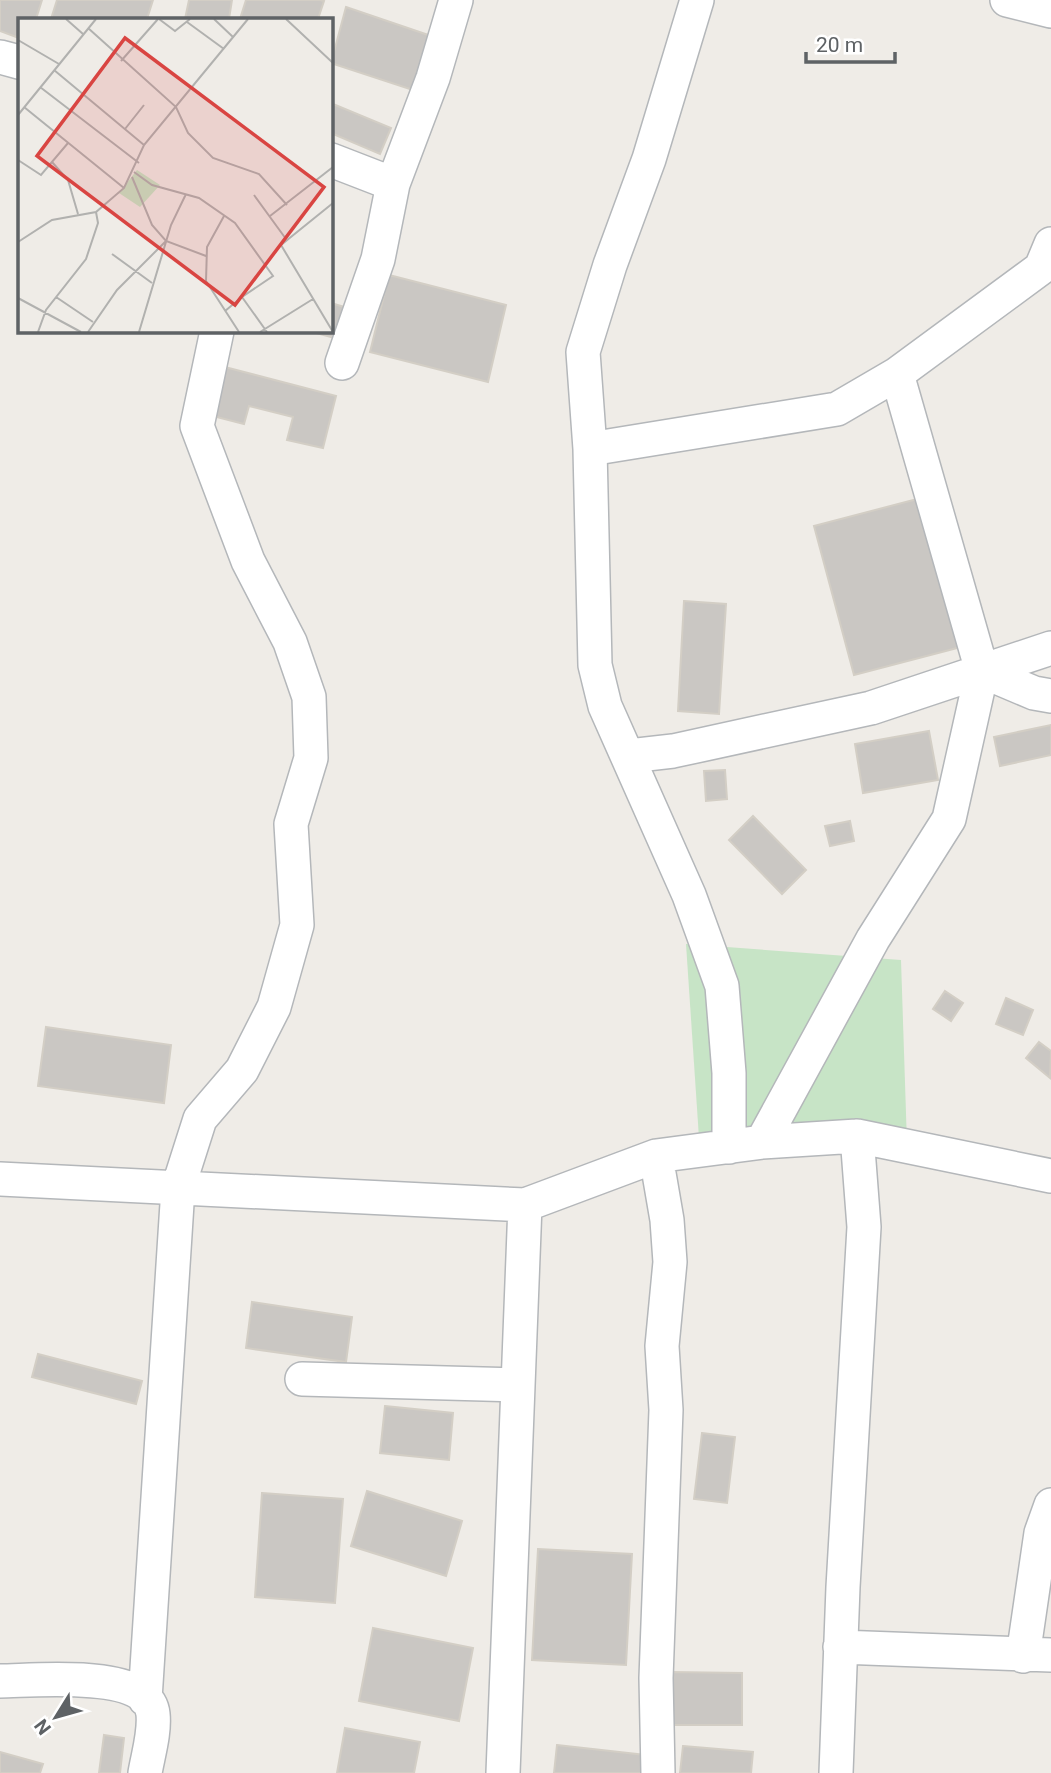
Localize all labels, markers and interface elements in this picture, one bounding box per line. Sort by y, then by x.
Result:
inset map [18,18,332,332]
scale bar [806,21,895,65]
text: 20 m [816,33,863,57]
north arrow [21,1682,91,1752]
text: N [30,1715,56,1739]

